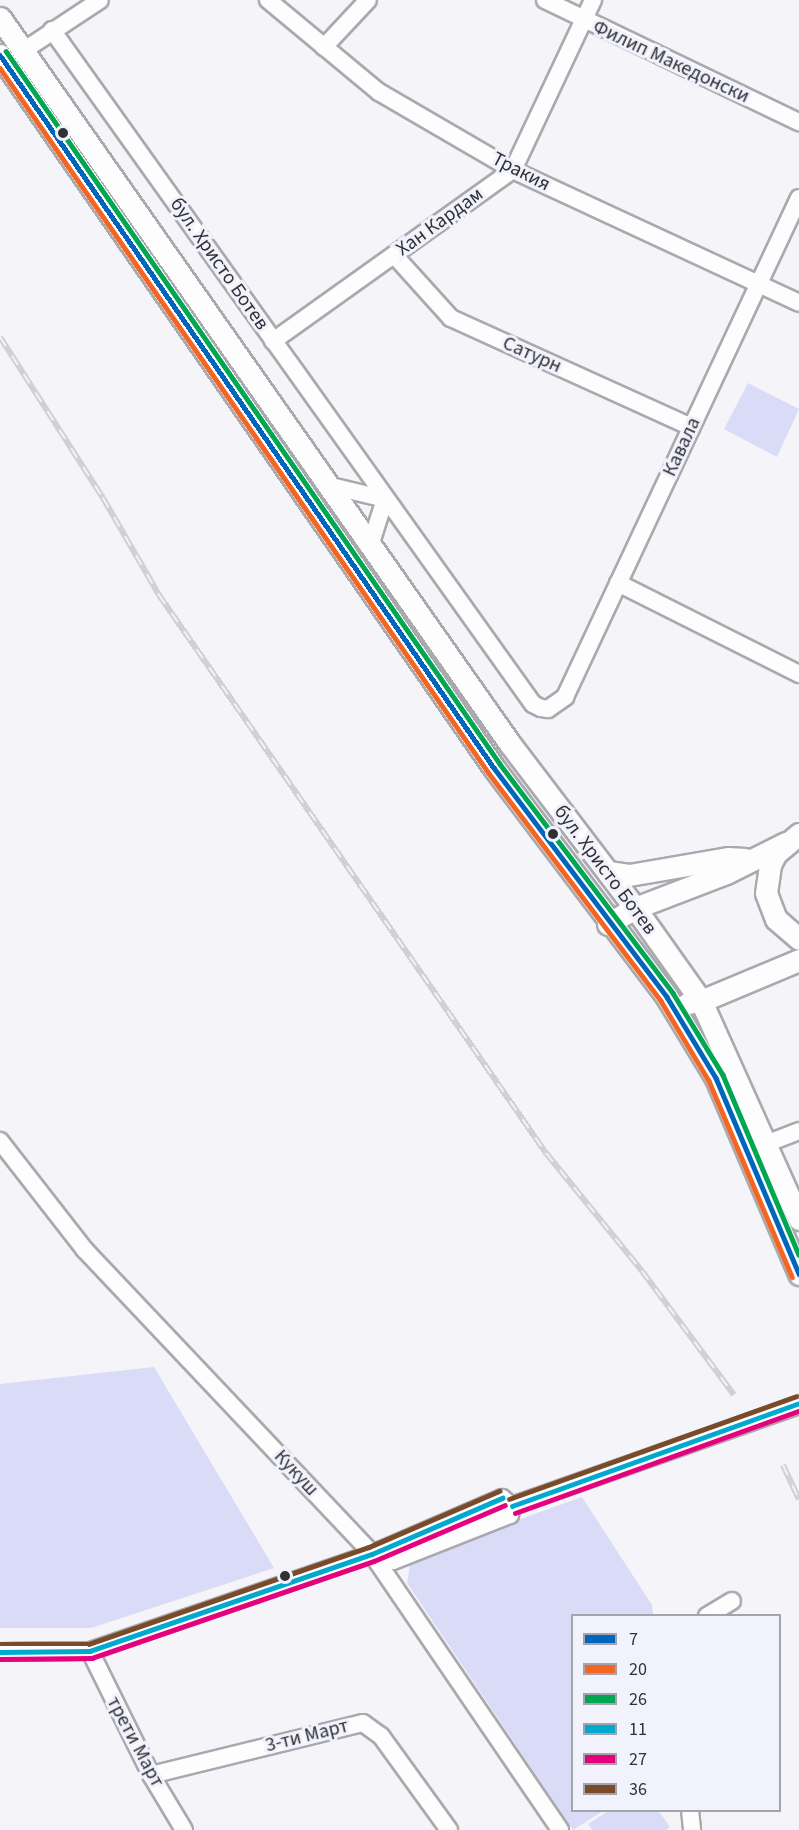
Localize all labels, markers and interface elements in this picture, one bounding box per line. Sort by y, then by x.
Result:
street label: Филип Македонски [589,15,753,109]
unlabelled marker [57,127,69,139]
street label: Тракия [488,147,554,197]
street label: Хан Кардам [392,182,488,262]
street label: бул. Христо Ботев [164,193,274,335]
street label: Сатурн [499,331,565,379]
street label: Кавала [658,414,706,480]
street label: бул. Христо Ботев [548,800,662,940]
unlabelled marker [547,828,559,840]
street label: Кукуш [269,1445,323,1501]
unlabelled marker [279,1570,291,1582]
legend [571,1614,781,1812]
text: 7 [629,1627,638,1652]
text: 20 [629,1657,647,1682]
text: 26 [629,1687,647,1712]
street label: трети Март [101,1693,169,1791]
street label: 3-ти Март [263,1714,351,1758]
text: 11 [629,1717,647,1742]
text: 27 [629,1747,647,1772]
text: 36 [629,1777,647,1802]

